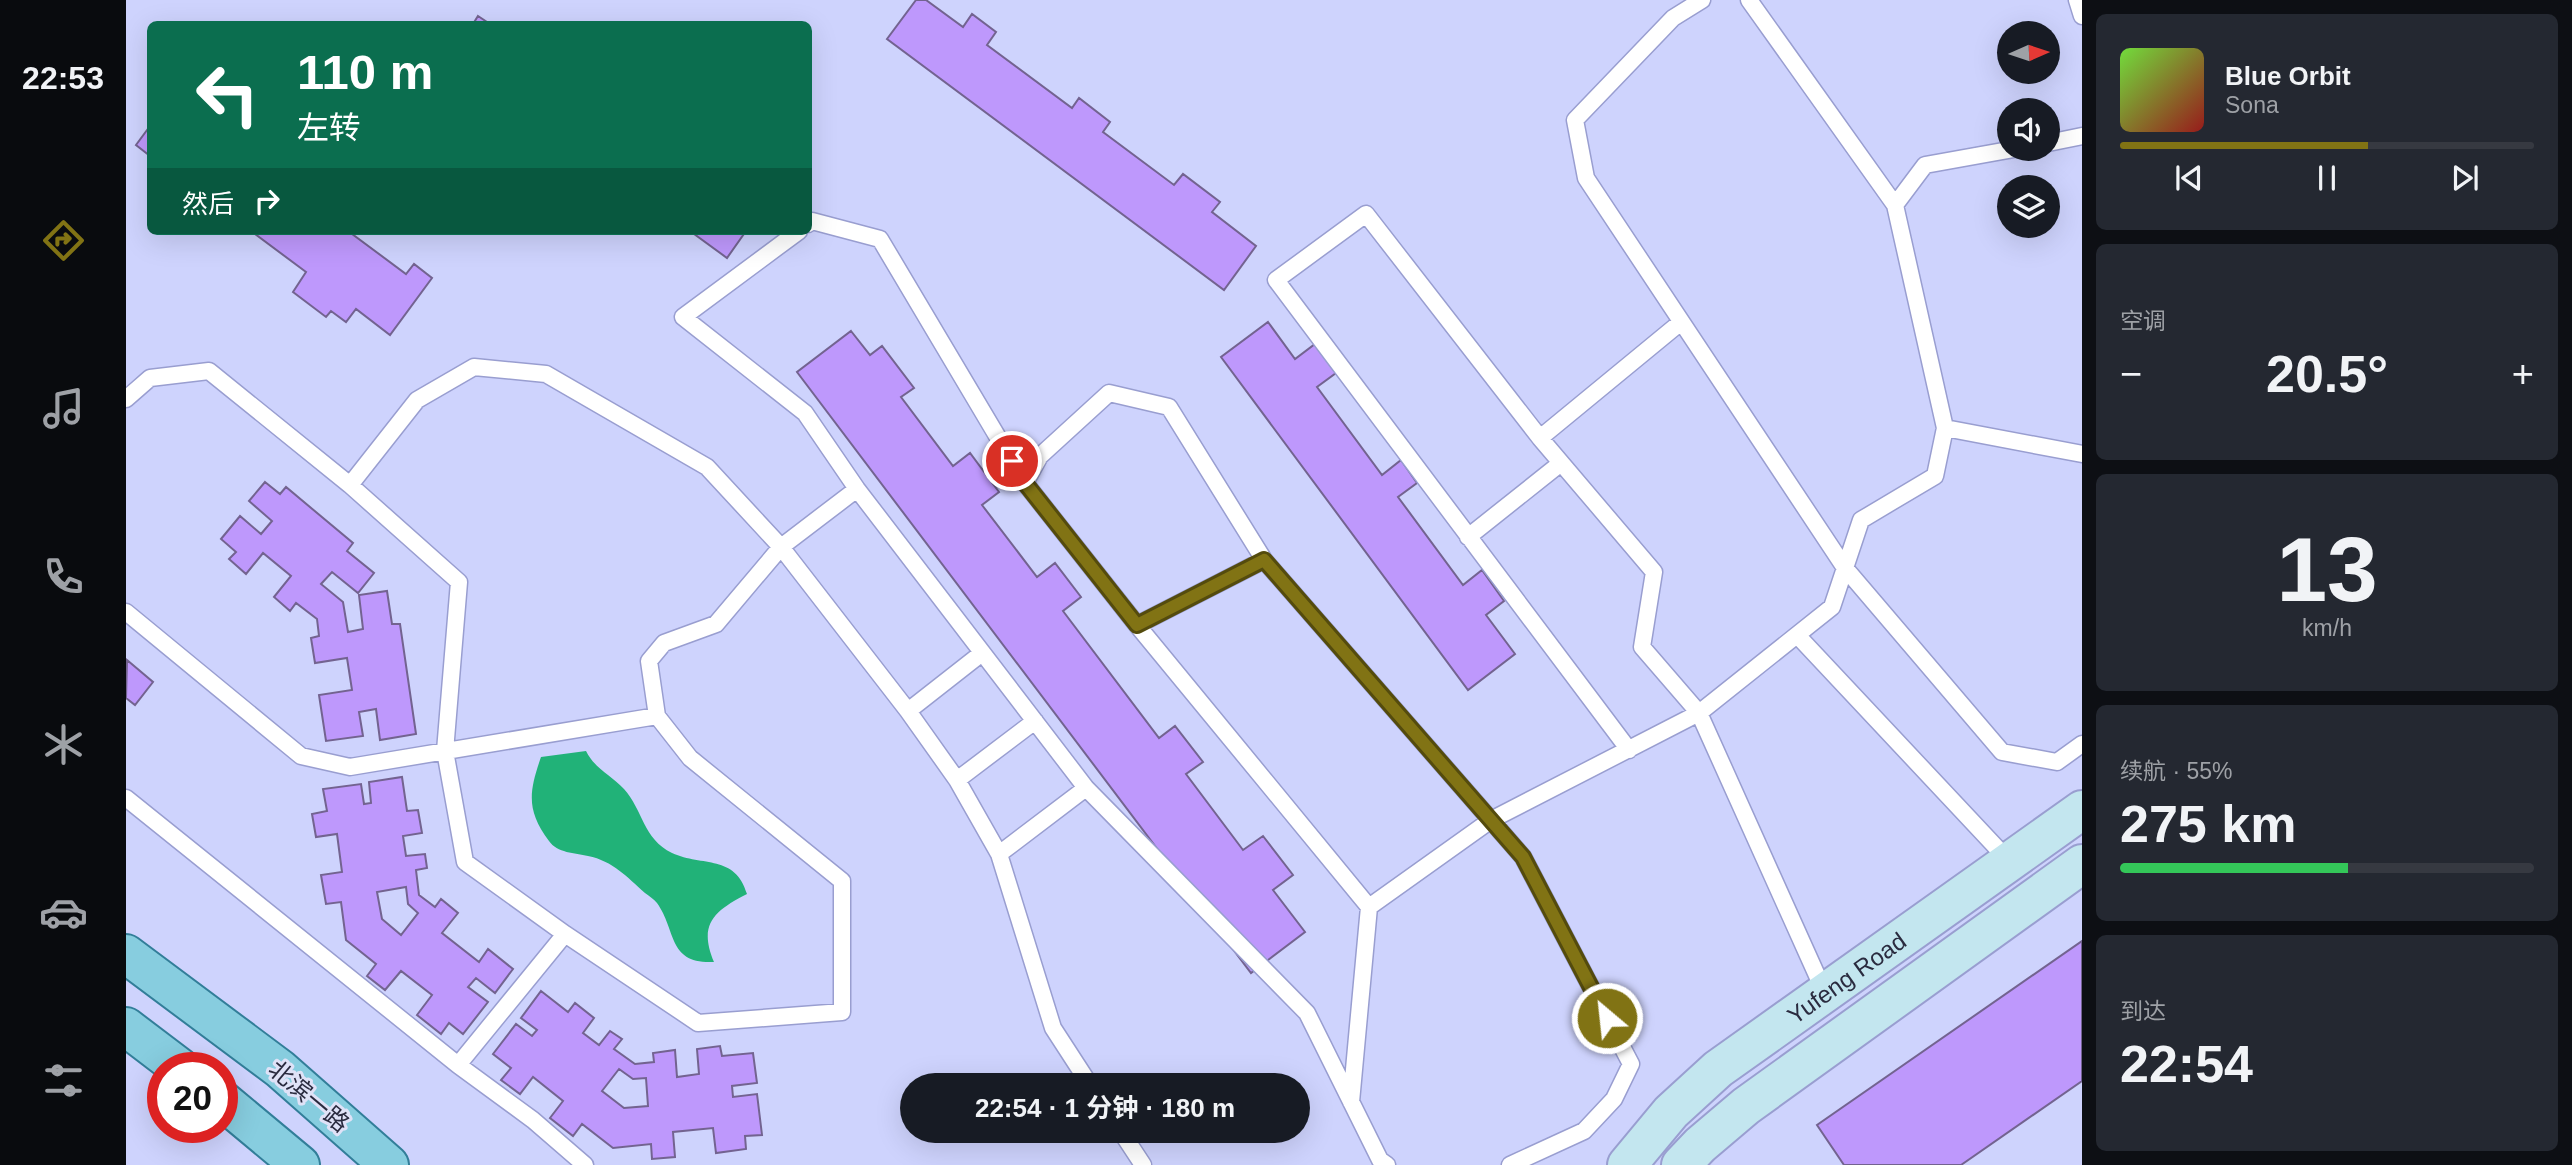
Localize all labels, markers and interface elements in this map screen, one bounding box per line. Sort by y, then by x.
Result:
north arrow [1997,21,2060,84]
map controls [1997,21,2060,238]
text: 110 m [297,45,433,99]
icon: left [182,49,273,140]
text: 22:53 [22,60,104,96]
text: Blue Orbit [2225,61,2351,91]
text: Sona [2225,92,2279,118]
button: sound [1997,98,2060,161]
text: 左转 [297,110,361,146]
icon: previous [2170,159,2208,197]
icon: pause [2308,159,2346,197]
icon: next [2446,159,2484,197]
button: layers [1997,175,2060,238]
icon: right [248,182,286,220]
text: 然后 [182,189,234,219]
icon: directions [39,216,88,265]
text: 空调 [2120,308,2166,334]
text: 20.5° [2266,345,2388,403]
text: − [2120,353,2142,395]
text: + [2512,353,2534,395]
icon: music [39,384,88,433]
pin [982,431,1042,491]
icon: arrive [993,442,1031,480]
text: 13 [2276,519,2378,620]
icon: phone [39,552,88,601]
text: km/h [2302,615,2352,641]
icon: climate [39,720,88,769]
text: 续航 · 55% [2120,758,2232,784]
text: 275 km [2120,795,2296,853]
icon: car [39,888,88,937]
street label: Yufeng Road [1782,926,1911,1029]
position arrow [1570,981,1644,1055]
text: 到达 [2120,998,2166,1024]
text: 22:54 [2120,1035,2253,1093]
speed limit sign: 20 [147,1052,238,1143]
street label: 北滨一路 [264,1055,354,1137]
icon: filters [39,1056,88,1105]
text: 22:54 · 1 分钟 · 180 m [975,1093,1235,1123]

